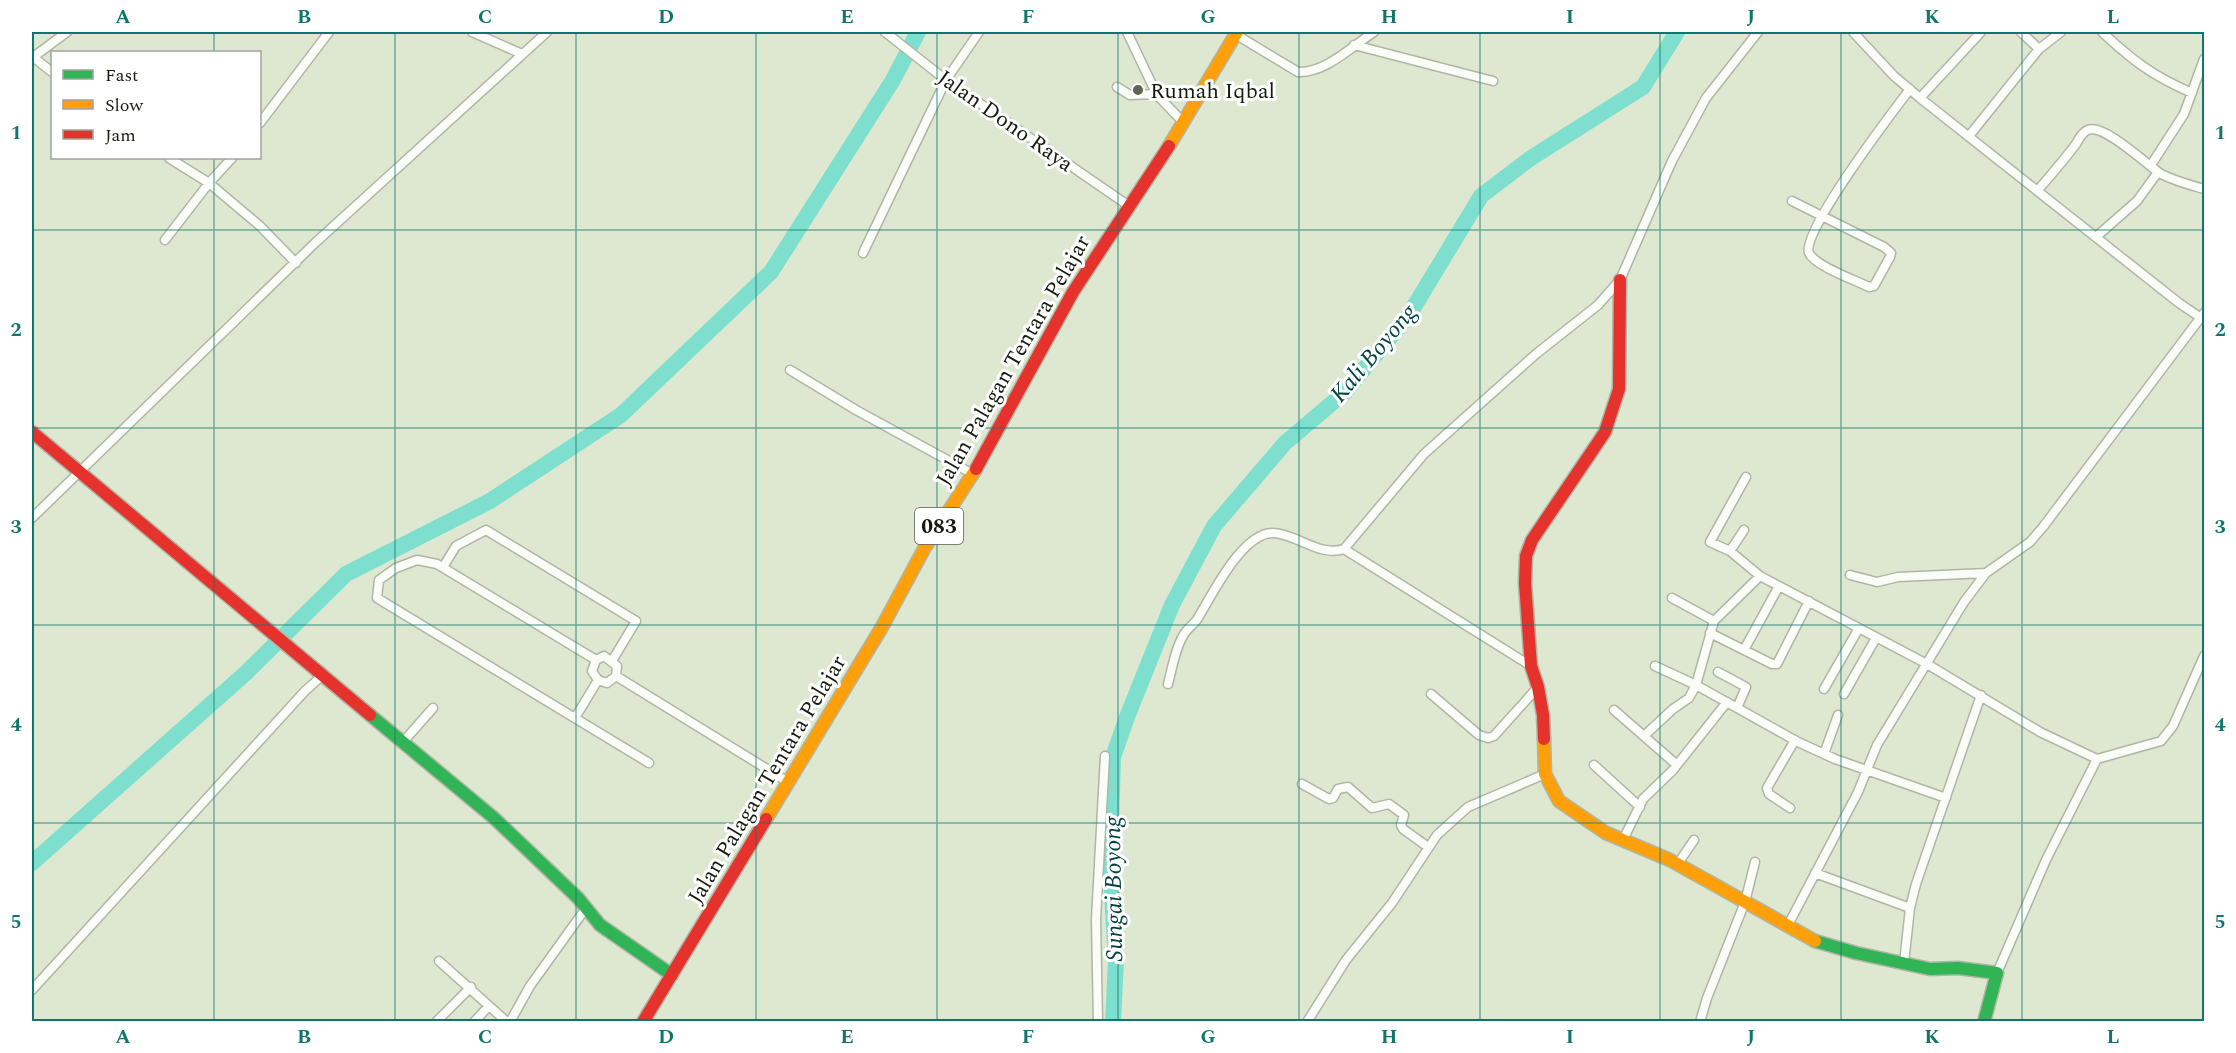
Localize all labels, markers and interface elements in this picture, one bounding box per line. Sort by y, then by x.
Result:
text: A [115,2,131,32]
text: B [297,2,311,32]
text: C [478,2,492,32]
text: D [658,2,674,32]
text: E [840,2,854,32]
text: F [1022,2,1034,32]
text: G [1200,2,1216,32]
text: H [1381,2,1397,32]
text: I [1566,2,1574,32]
text: J [1747,2,1755,32]
text: K [1924,2,1940,32]
text: L [2107,2,2119,32]
legend [51,51,261,159]
text: Fast [105,62,138,89]
street label: Jalan Dono Raya [930,62,1080,181]
place label: Rumah Iqbal [1150,75,1275,108]
marker: Rumah Iqbal [1131,83,1145,97]
text: Slow [105,92,144,119]
text: 1 [10,118,22,148]
text: 1 [2214,118,2226,148]
text: Jam [105,122,136,149]
street label: Jalan Palagan Tentara Pelajar [928,229,1099,492]
water label: Kali Boyong [1322,295,1427,411]
text: 2 [10,315,22,345]
text: 2 [2214,315,2226,345]
road number: 083 [915,508,963,544]
text: 3 [10,512,22,542]
text: 3 [2214,512,2226,542]
street label: Jalan Palagan Tentara Pelajar [680,649,855,910]
text: 4 [10,710,22,740]
text: 4 [2214,710,2226,740]
water label: Sungai Boyong [1095,815,1133,962]
text: 5 [10,907,22,937]
text: 5 [2214,907,2226,937]
text: A [115,1022,131,1052]
text: B [297,1022,311,1052]
text: C [478,1022,492,1052]
text: D [658,1022,674,1052]
text: E [840,1022,854,1052]
text: F [1022,1022,1034,1052]
text: G [1200,1022,1216,1052]
text: H [1381,1022,1397,1052]
text: I [1566,1022,1574,1052]
text: J [1747,1022,1755,1052]
text: K [1924,1022,1940,1052]
text: L [2107,1022,2119,1052]

